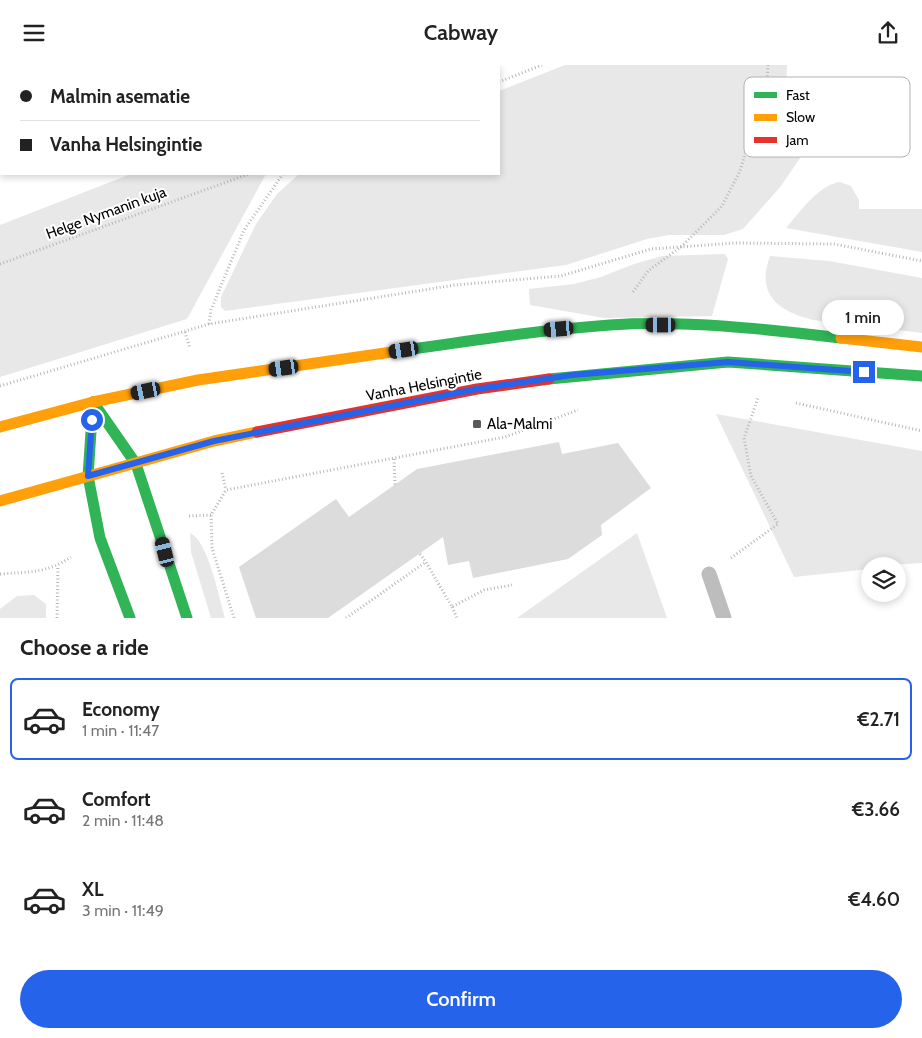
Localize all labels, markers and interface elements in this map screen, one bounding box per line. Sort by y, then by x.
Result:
icon: menu [20,19,48,47]
text: Cabway [424,19,498,46]
icon: share [874,19,902,47]
legend [744,77,910,157]
text: Malmin asematie [50,85,190,108]
text: Fast [786,86,810,104]
text: Slow [786,108,815,126]
text: Jam [785,131,808,149]
text: Vanha Helsingintie [50,133,202,156]
street label: Helge Nymanin kuja [43,183,169,243]
callout: 1 min [823,299,905,335]
text: 1 min [845,308,881,327]
car [646,318,676,333]
car [543,320,574,338]
car [388,340,419,360]
car [268,358,299,378]
route end [853,361,875,383]
street label: Vanha Helsingintie [365,365,484,405]
car [129,381,162,401]
route start [81,409,103,431]
place label: Ala-Malmi [487,415,552,433]
marker: Ala-Malmi [471,418,483,430]
car [154,536,175,568]
map controls [861,557,906,602]
button: layers [861,557,906,602]
text: Choose a ride [20,634,149,661]
icon: car [22,697,67,742]
text: Economy [82,698,160,721]
text: €2.71 [857,708,900,731]
text: 1 min · 11:47 [82,721,159,740]
icon: car [22,787,67,832]
text: Comfort [82,788,151,811]
text: €3.66 [852,798,900,821]
text: 2 min · 11:48 [82,811,164,830]
icon: car [22,877,67,922]
text: XL [82,878,103,901]
text: €4.60 [848,888,900,911]
text: 3 min · 11:49 [82,901,164,920]
button: Confirm [20,970,902,1028]

